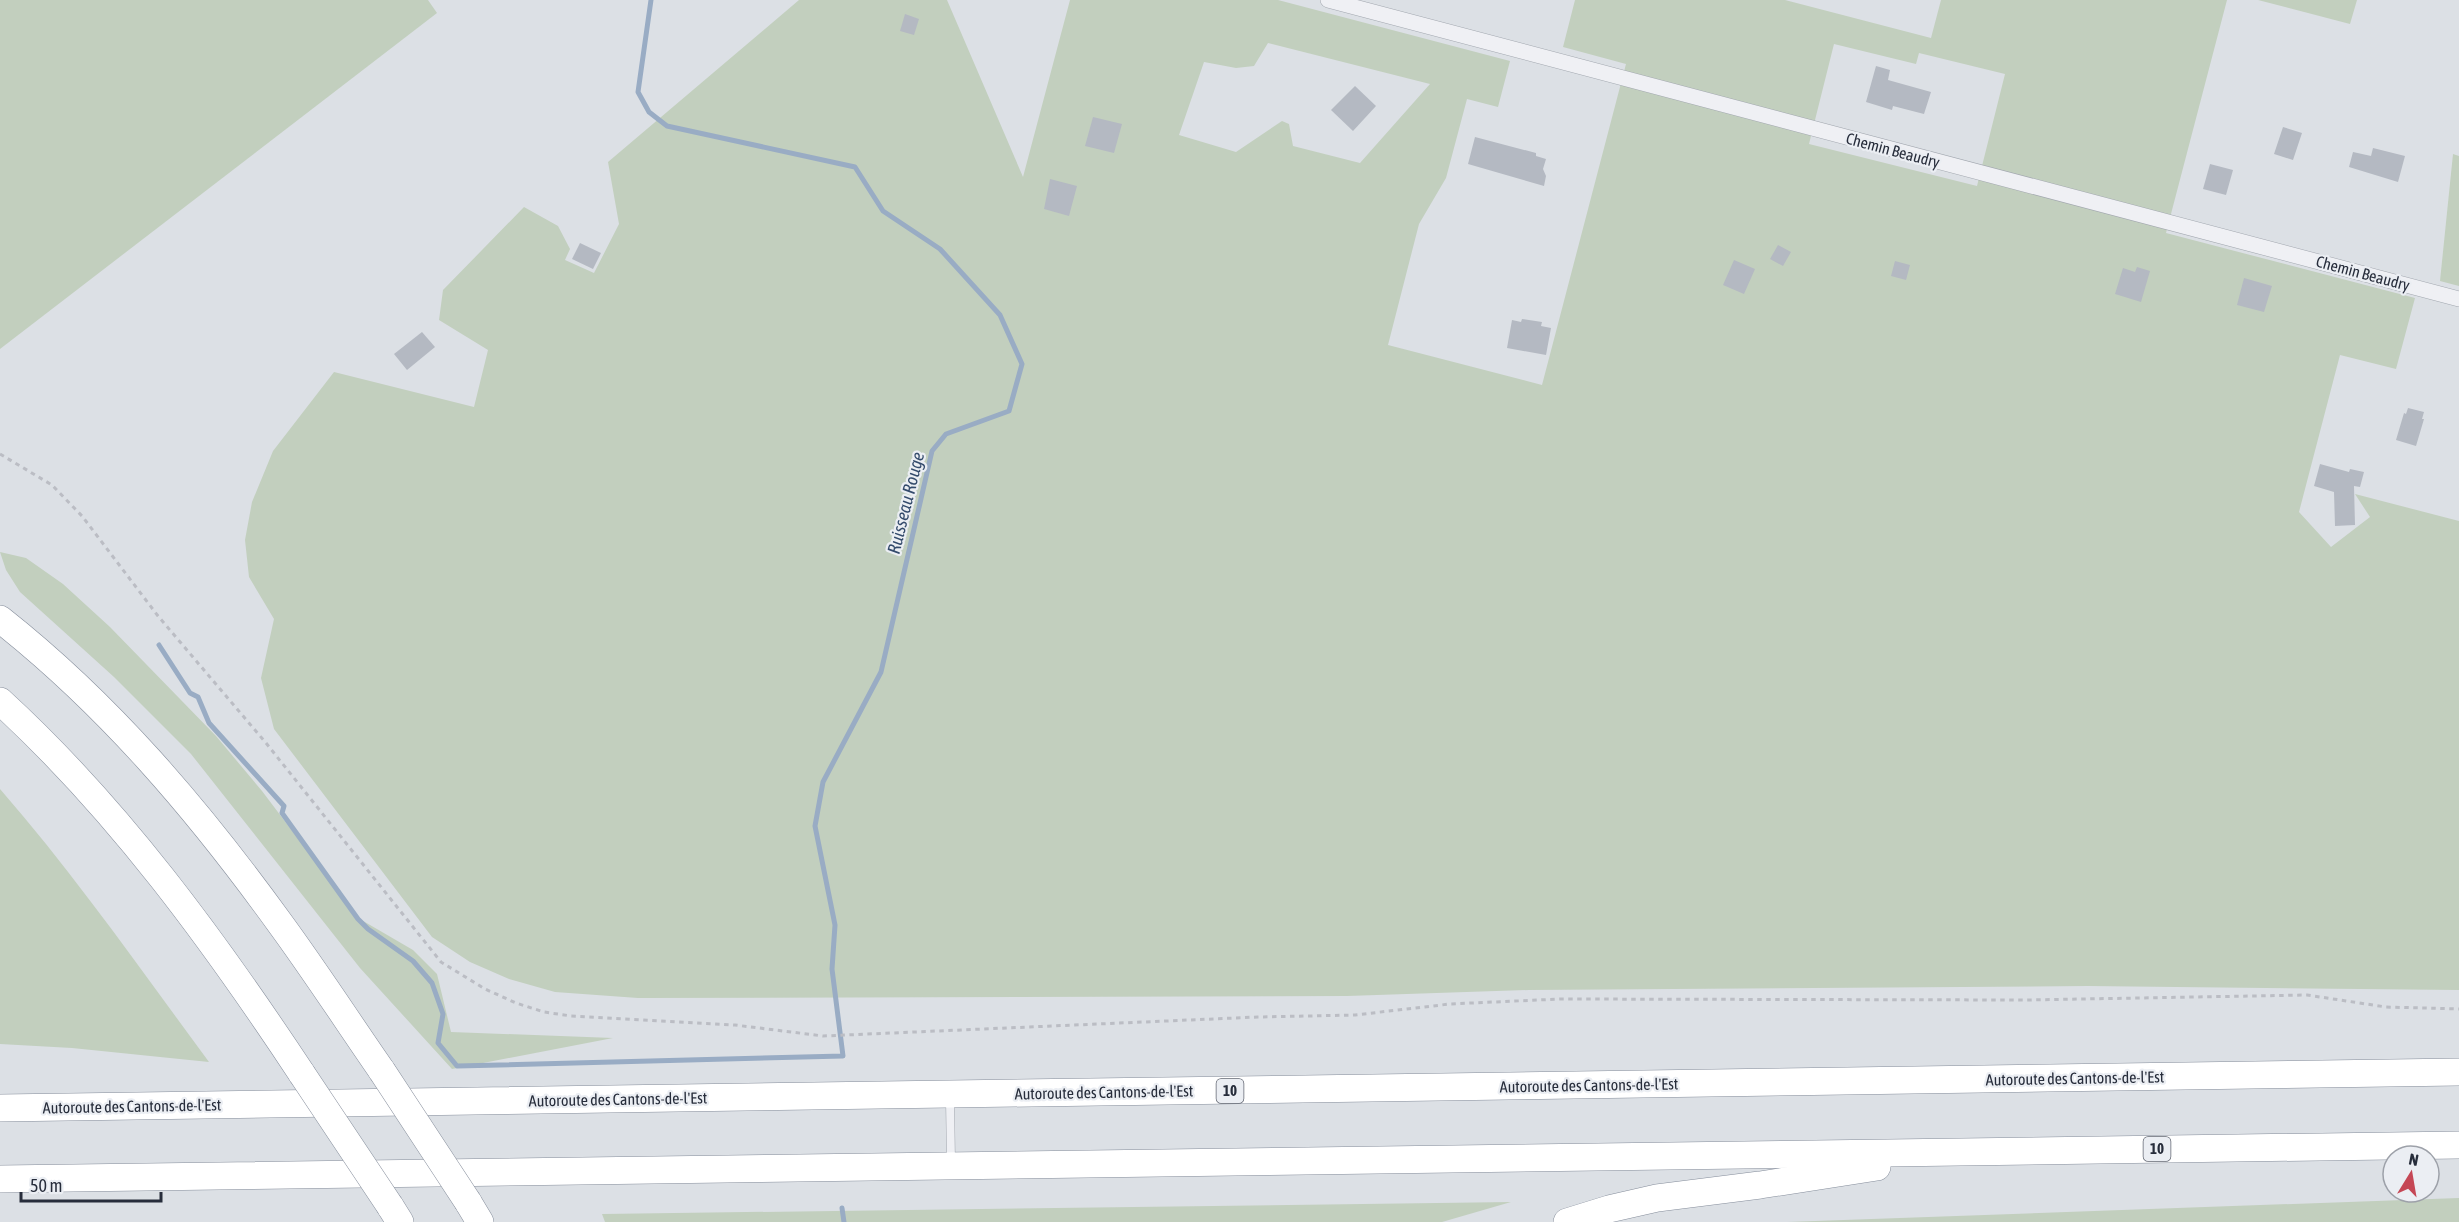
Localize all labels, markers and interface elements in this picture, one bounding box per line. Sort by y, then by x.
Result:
street label: Chemin Beaudry [1844,129,1942,172]
street label: Chemin Beaudry [2314,252,2412,295]
water label: Ruisseau Rouge [883,450,928,556]
street label: Autoroute des Cantons-de-l'Est [1986,1067,2165,1089]
street label: Autoroute des Cantons-de-l'Est [1500,1074,1679,1096]
road number: 10 [1216,1079,1244,1103]
street label: Autoroute des Cantons-de-l'Est [1015,1081,1194,1103]
street label: Autoroute des Cantons-de-l'Est [529,1088,708,1110]
street label: Autoroute des Cantons-de-l'Est [43,1095,222,1117]
road number: 10 [2144,1137,2170,1161]
north arrow [2381,1144,2441,1204]
text: N [2408,1150,2420,1169]
scale bar [21,1165,160,1203]
text: 50 m [30,1175,62,1196]

